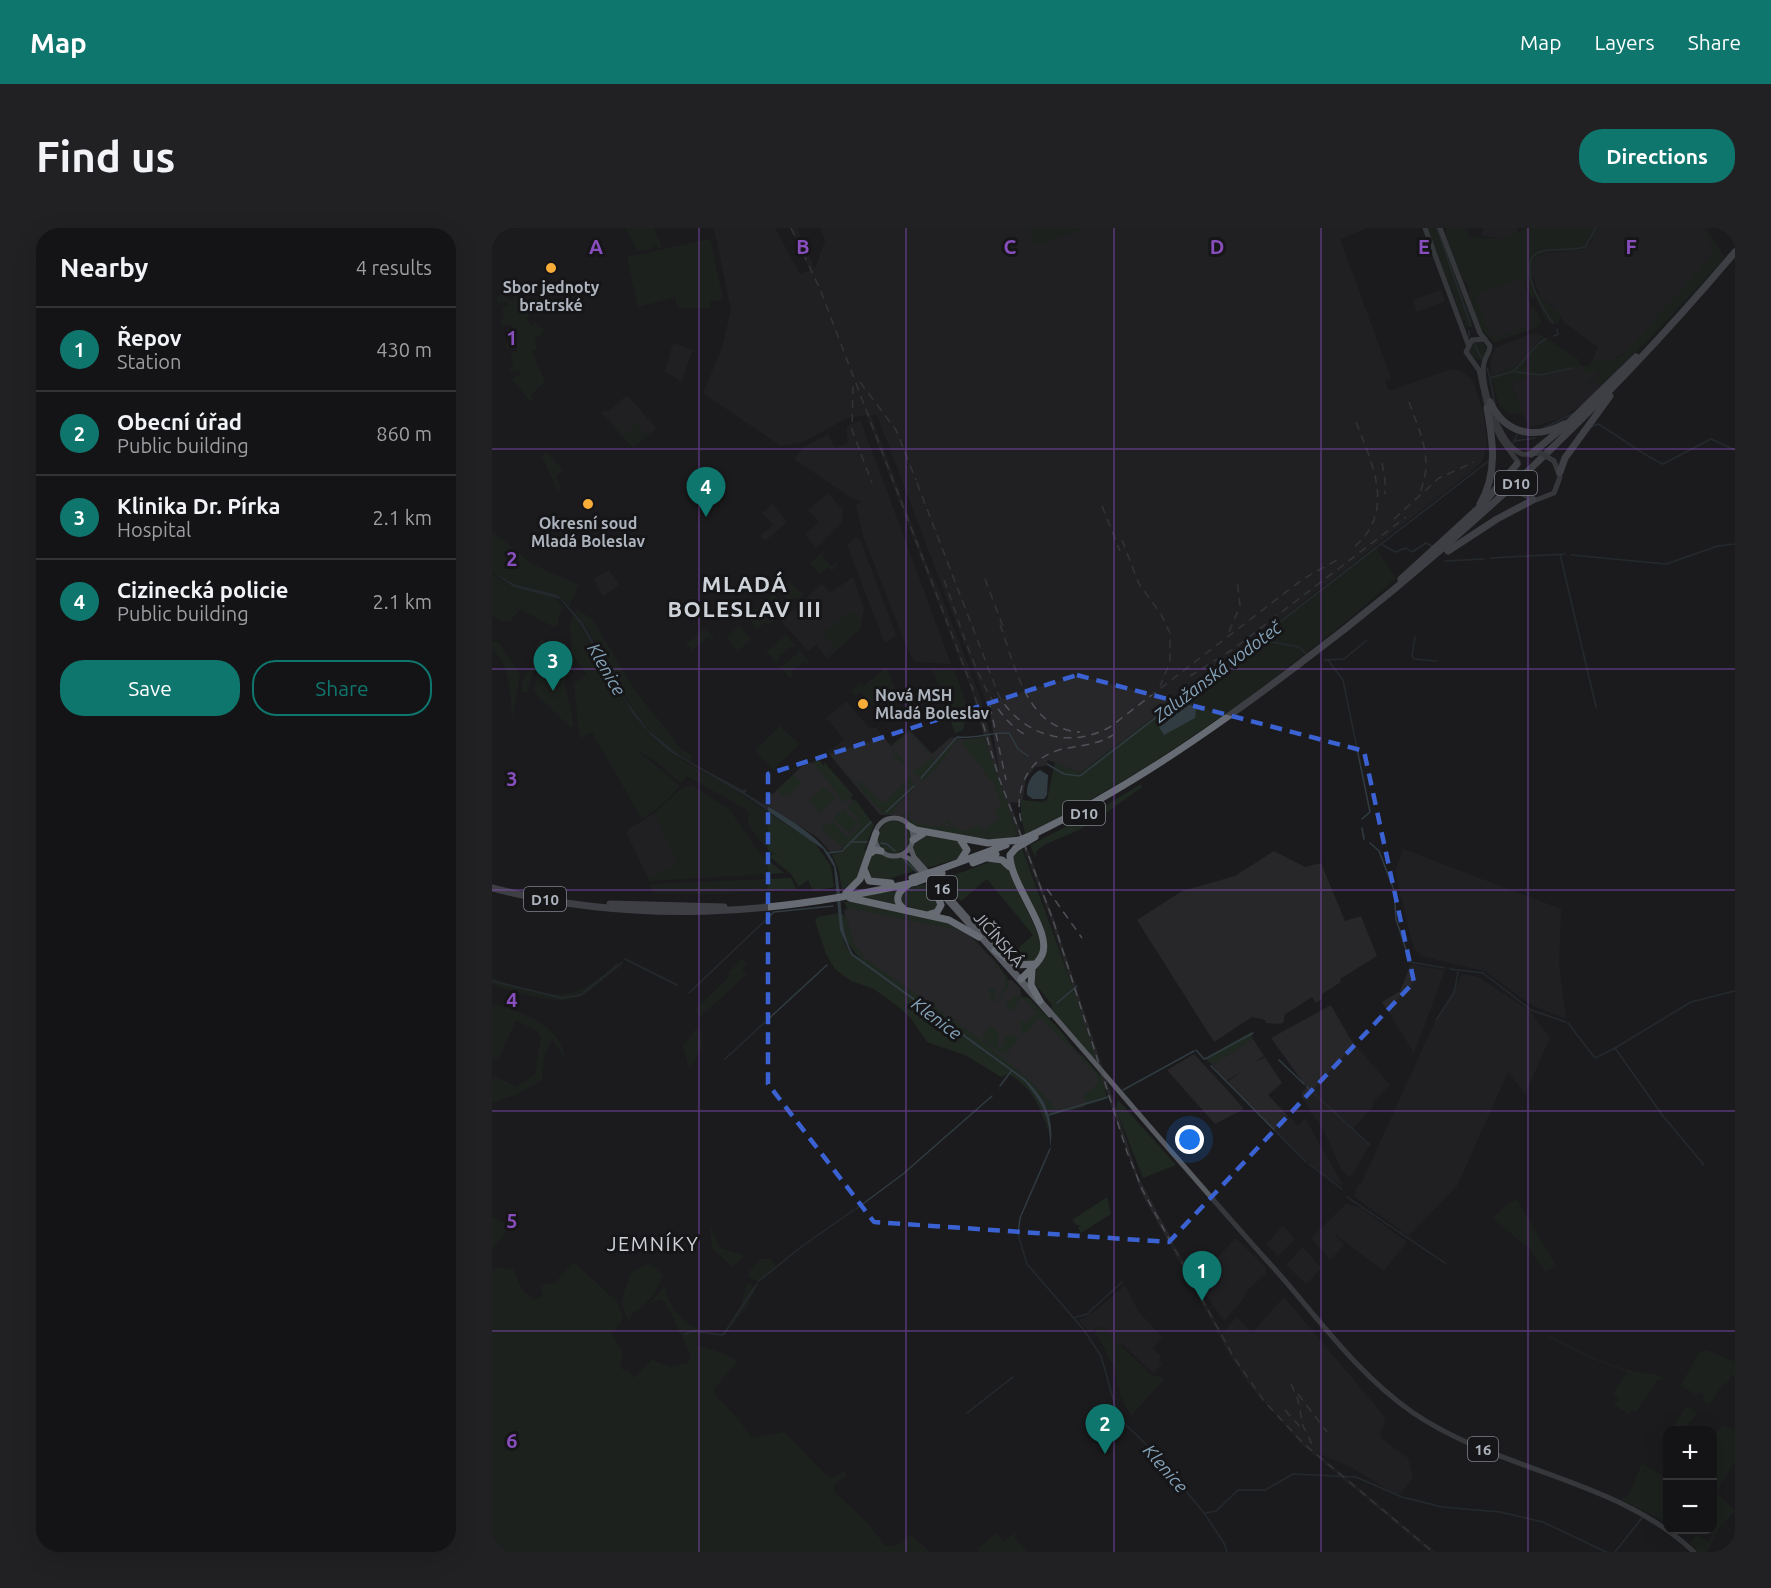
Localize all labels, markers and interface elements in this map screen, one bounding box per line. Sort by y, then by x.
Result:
text: Map [30,27,87,58]
text: Map [1520,30,1561,54]
text: Layers [1594,30,1655,54]
text: Share [1688,30,1741,54]
button: Directions [1579,129,1735,183]
text: Find us [36,133,175,180]
text: A [589,235,603,258]
text: B [796,235,810,258]
text: C [1004,235,1017,258]
text: D [1210,235,1224,258]
text: E [1418,235,1430,258]
text: F [1625,235,1637,258]
text: Nearby [60,253,148,282]
text: 4 results [356,256,432,279]
marker: Sbor jednoty bratrské [544,261,558,275]
place label: Sbor jednoty bratrské [503,278,600,314]
text: Řepov [117,325,182,350]
text: 1 [506,326,518,349]
text: 1 [74,338,85,361]
text: 430 m [376,338,432,361]
text: Station [117,350,181,373]
text: Obecní úřad [117,409,242,434]
text: 2 [74,422,85,445]
text: 860 m [376,422,432,445]
text: Public building [117,434,249,457]
pin: 4 [686,468,726,517]
road number: D10 [1495,471,1537,495]
text: Klinika Dr. Pírka [117,493,280,518]
marker: Okresní soud Mladá Boleslav [581,497,595,511]
text: 3 [74,506,85,529]
text: 2.1 km [373,506,432,529]
place label: Okresní soud Mladá Boleslav [531,514,645,550]
text: Hospital [117,518,191,541]
text: 2 [506,547,518,570]
district label: MLADÁ BOLESLAV III [668,571,822,621]
text: Cizinecká policie [117,577,289,602]
text: 4 [74,590,85,613]
text: 2.1 km [373,590,432,613]
text: Public building [117,602,249,625]
water label: Zalužanská vodoteč [1148,616,1286,726]
water label: Klenice [584,639,630,699]
pin: 3 [534,642,572,691]
button: Save [60,660,240,716]
button: Share [252,660,432,716]
place label: Nová MSH Mladá Boleslav [875,686,989,722]
marker: Nová MSH Mladá Boleslav [856,697,870,711]
text: 3 [506,767,518,790]
road number: D10 [1063,801,1105,825]
road number: 16 [927,876,957,900]
road number: D10 [524,887,566,911]
street label: JIČÍNSKÁ [970,907,1029,970]
text: 4 [506,988,518,1011]
water label: Klenice [908,993,966,1043]
your location [1175,1125,1204,1154]
text: 5 [506,1209,518,1232]
district label: JEMNÍKY [607,1232,699,1255]
pin: 1 [1182,1252,1222,1301]
pin: 2 [1086,1404,1124,1454]
map controls [1663,1426,1717,1534]
button: + [1663,1426,1717,1480]
text: 6 [506,1429,518,1452]
road number: 16 [1468,1437,1498,1461]
water label: Klenice [1140,1440,1192,1496]
button: − [1663,1480,1717,1534]

